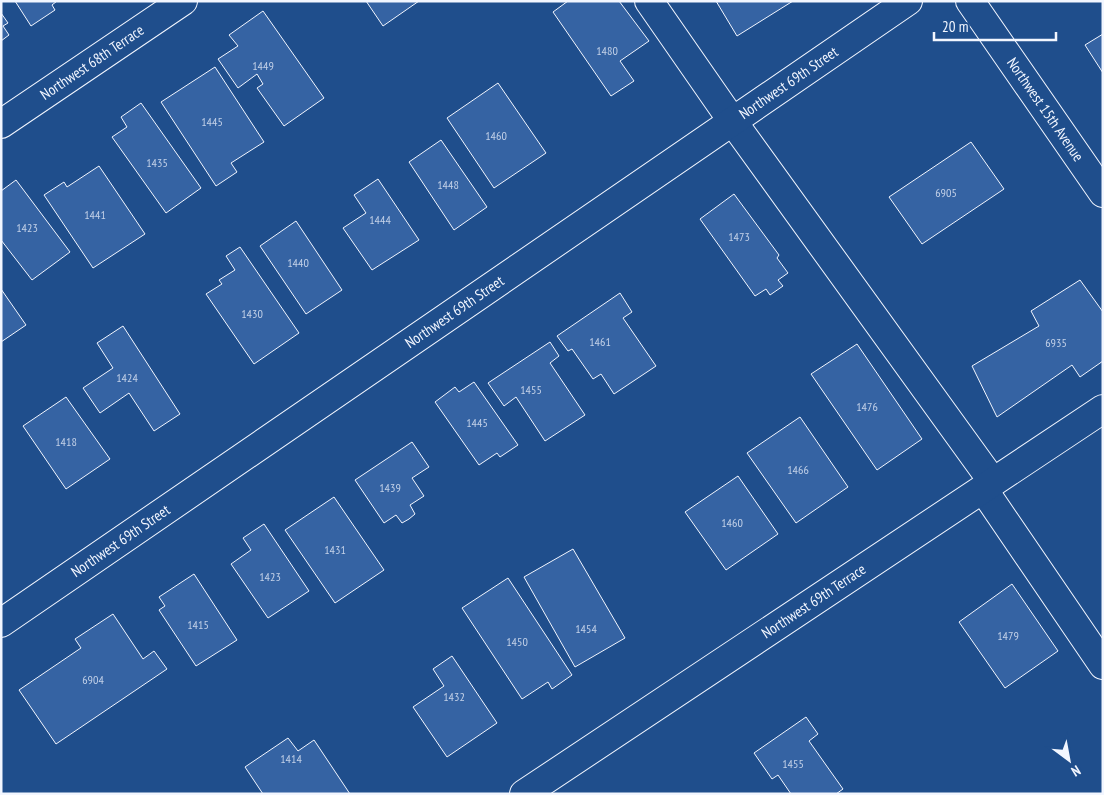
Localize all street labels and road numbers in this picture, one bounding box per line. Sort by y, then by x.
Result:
street label: Northwest 68th Terrace [36,20,147,104]
street label: Northwest 69th Street [735,42,841,123]
street label: Northwest 15th Avenue [1003,54,1088,165]
street label: Northwest 69th Street [401,271,507,352]
street label: Northwest 69th Street [67,500,173,581]
street label: Northwest 69th Terrace [758,559,869,642]

